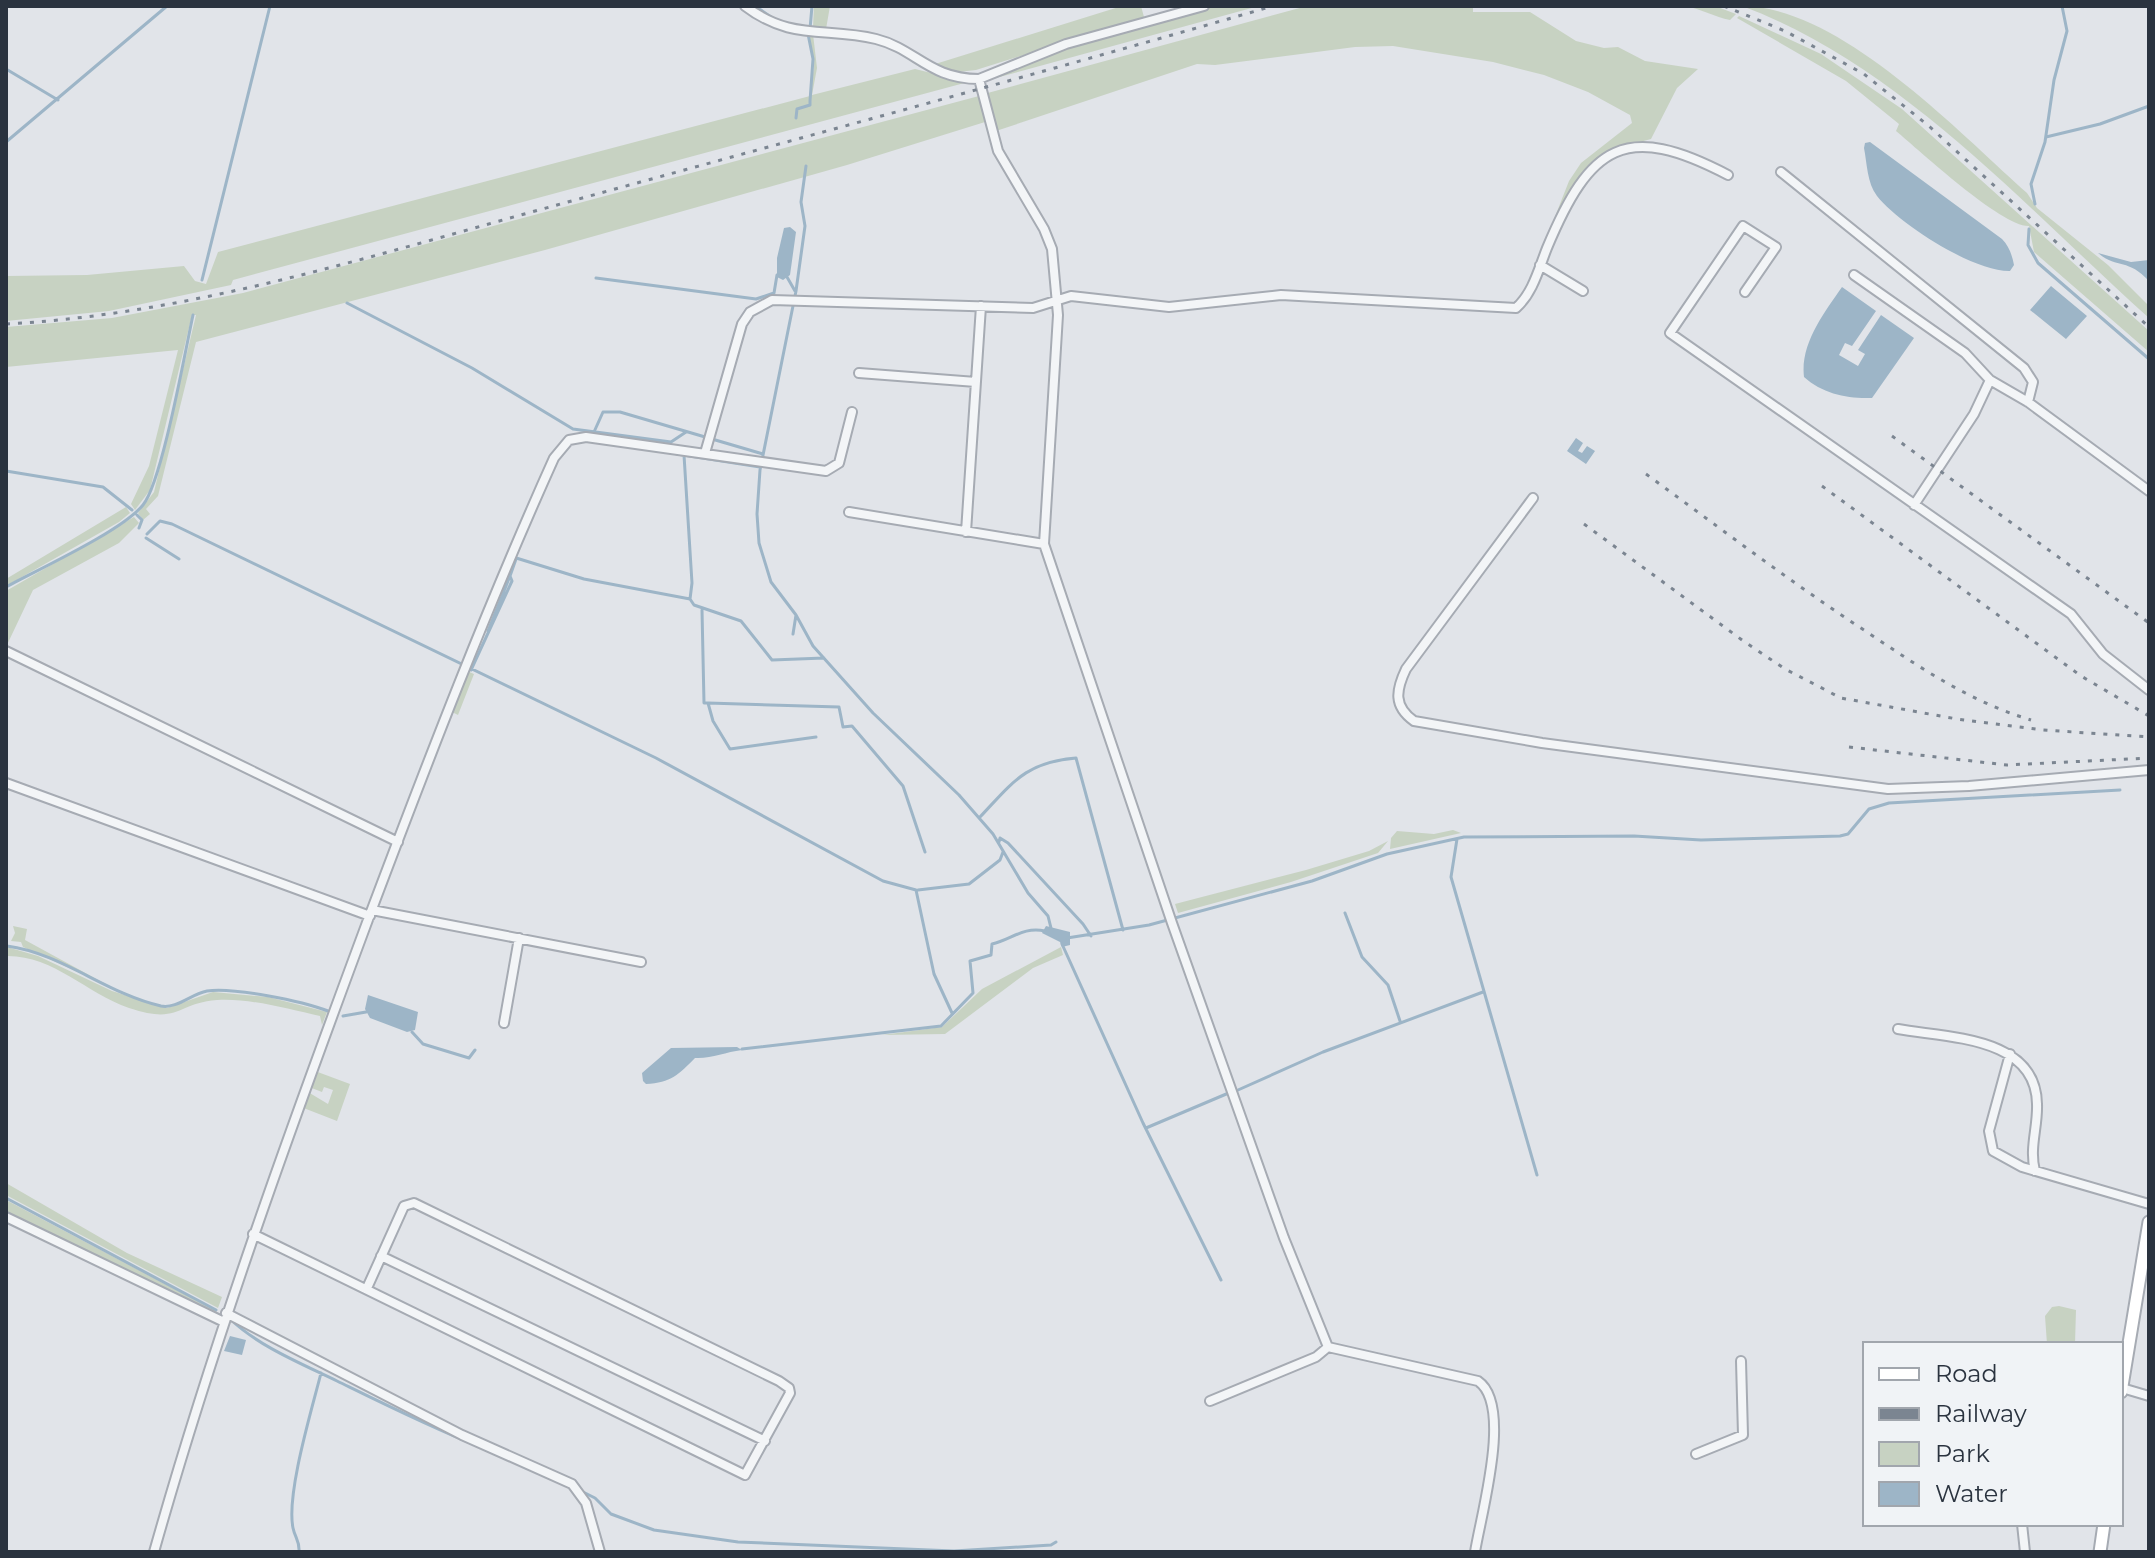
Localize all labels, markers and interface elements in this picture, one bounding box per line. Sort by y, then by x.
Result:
legend [1863,1342,2123,1526]
text: Road [1935,1359,1998,1388]
text: Railway [1935,1399,2027,1428]
text: Park [1935,1439,1990,1468]
text: Water [1935,1479,2008,1508]

